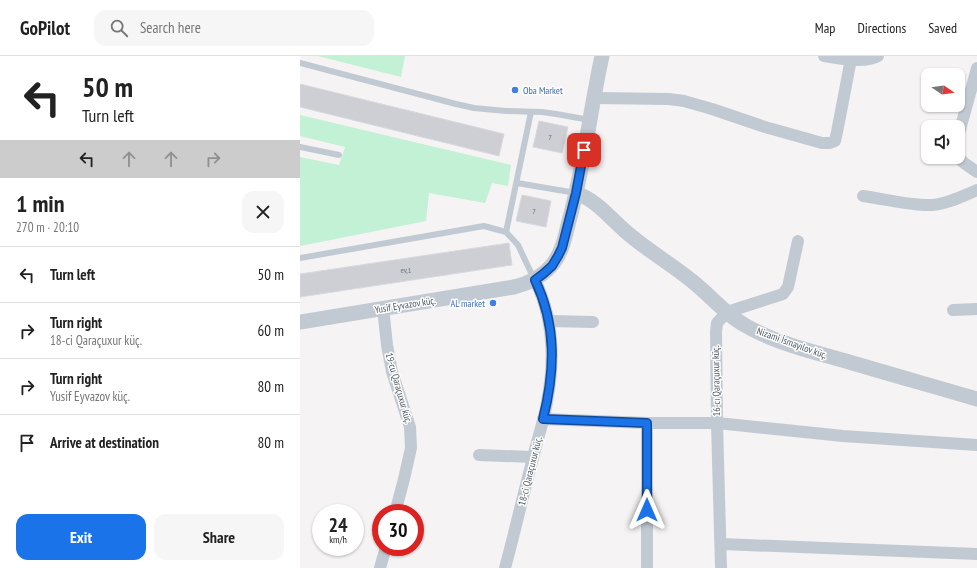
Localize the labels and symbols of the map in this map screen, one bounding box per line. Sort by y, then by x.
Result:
north arrow [921,68,965,112]
place label: Oba Market [523,84,563,97]
marker: Oba Market [510,85,520,95]
house number: 7 [548,132,552,142]
pin [567,133,601,167]
house number: 7 [532,206,536,216]
house number: ev,1 [401,265,412,275]
street label: Yusif Eyvazov küç. [374,294,437,316]
place label: AL market [450,297,485,310]
marker: AL market [488,298,498,308]
street label: Nizami İsmayılov küç. [755,324,829,362]
street label: 16-cı Qaraçuxur küç. [709,345,723,416]
street label: 19-cu Qaraçuxur küç. [383,351,415,425]
street label: 18-ci Qaraçuxur küç. [515,435,545,507]
position arrow [626,489,668,531]
speed limit sign: 30 [372,504,424,556]

